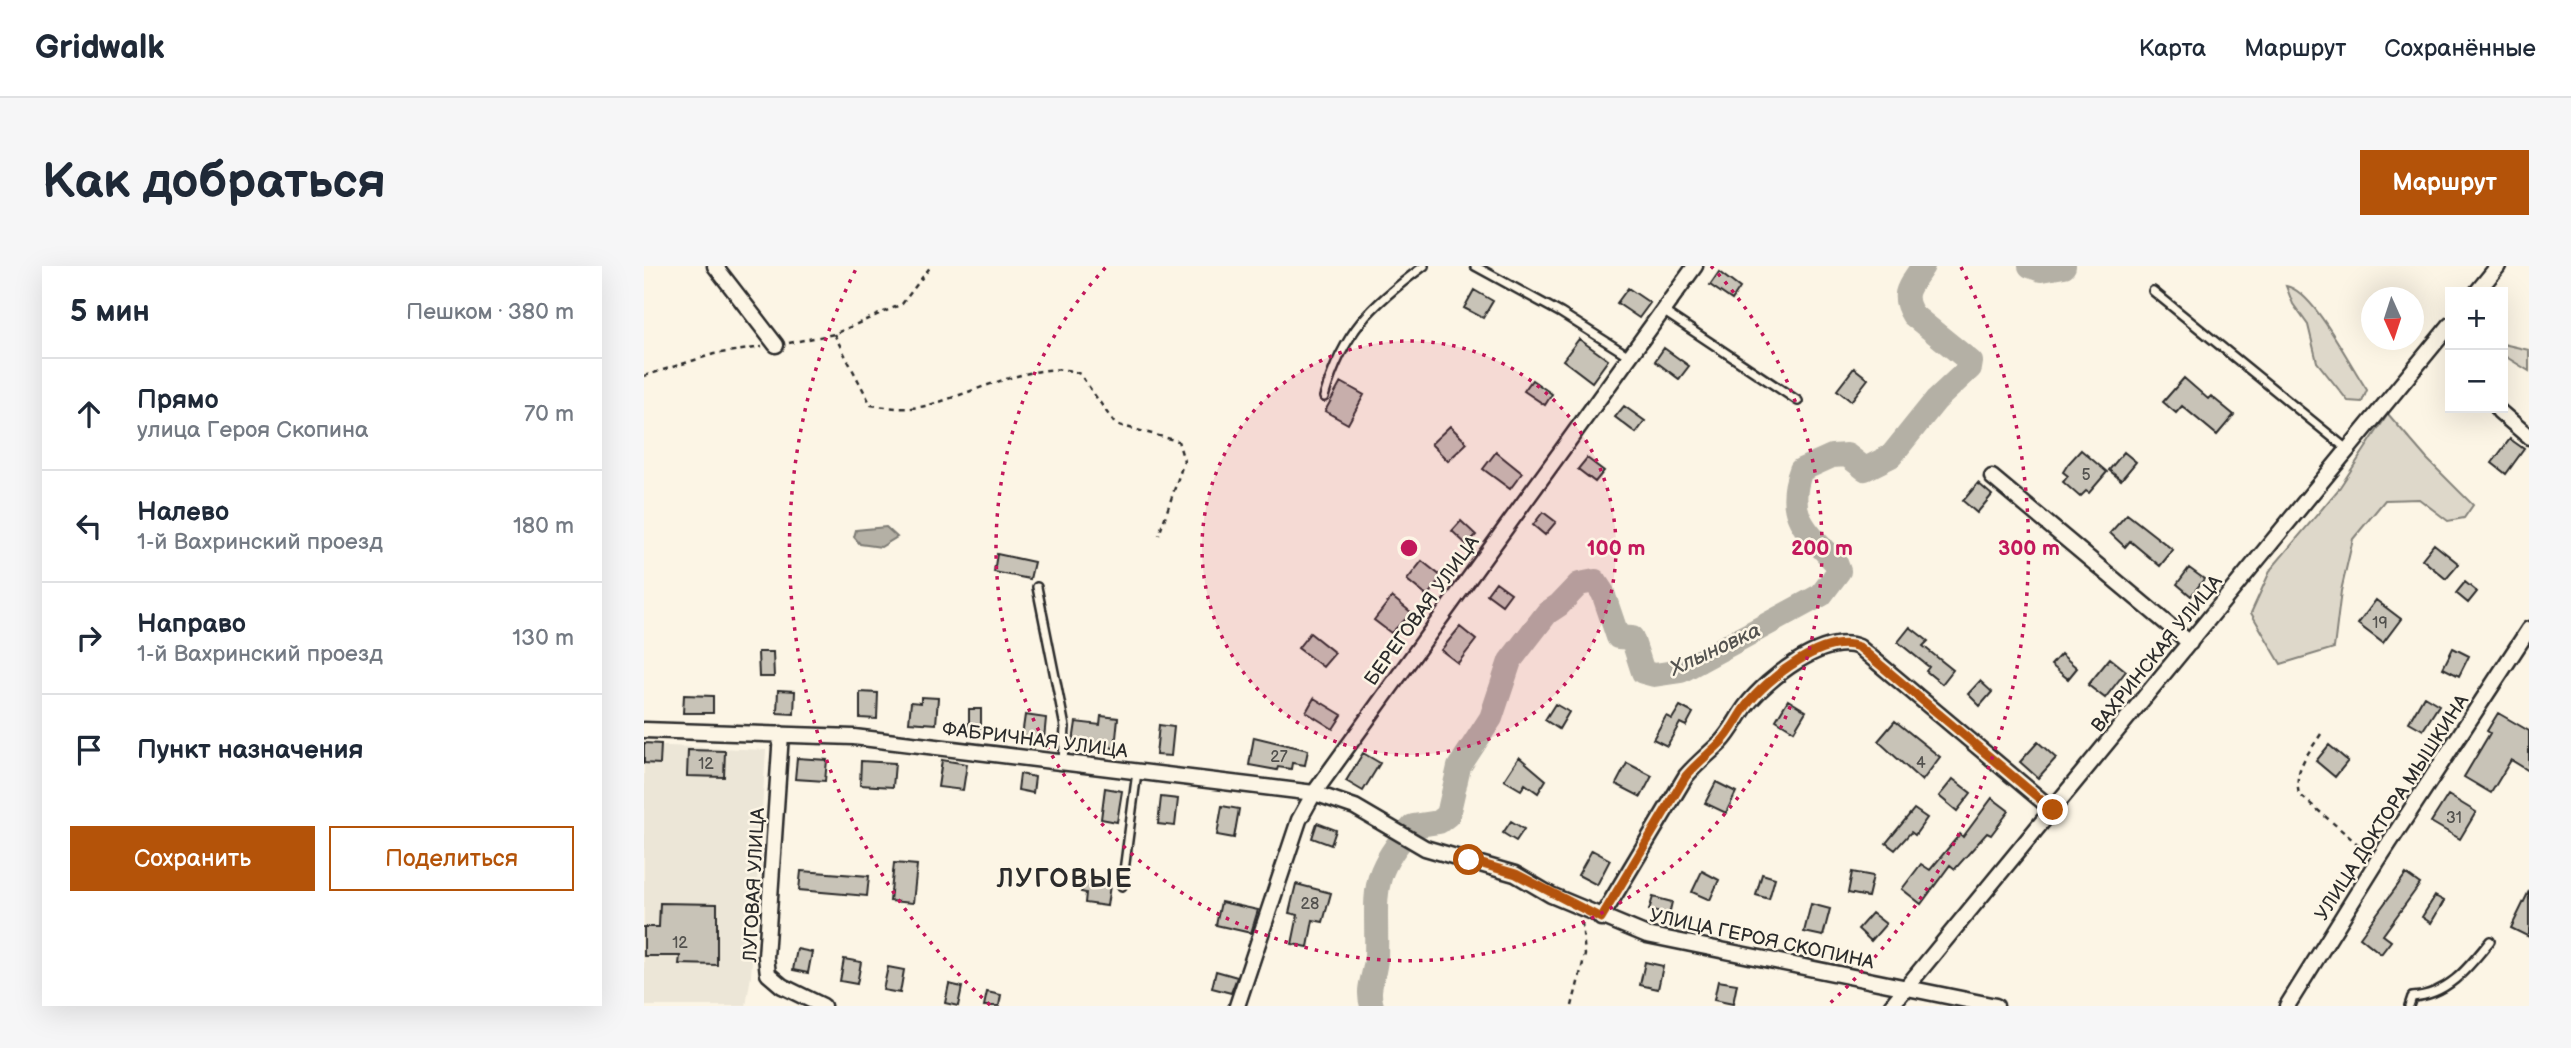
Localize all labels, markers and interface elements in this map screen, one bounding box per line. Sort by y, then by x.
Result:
text: Gridwalk [35,28,165,68]
text: Карта [2139,34,2206,63]
text: Маршрут [2244,34,2346,63]
text: Сохранённые [2384,34,2536,63]
button: Маршрут [2360,150,2529,215]
text: Как добраться [42,153,386,212]
north arrow [2361,287,2424,350]
map controls [2445,287,2508,413]
button: + [2445,287,2508,350]
text: 5 мин [70,294,150,330]
text: Пешком · 380 m [406,298,574,326]
button: − [2445,350,2508,413]
text: Прямо [137,385,219,416]
icon: ahead [70,395,108,433]
text: 70 m [524,400,574,428]
text: улица Героя Скопина [137,416,369,444]
house number: 5 [2081,466,2091,485]
text: Налево [137,497,229,528]
icon: left [70,507,108,545]
text: 180 m [513,512,574,540]
text: 1-й Вахринский проезд [137,528,383,556]
street label: БЕРЕГОВАЯ УЛИЦА [1360,531,1485,690]
centre of rings [1397,536,1421,560]
text: 100 m [1587,536,1645,561]
text: 200 m [1791,536,1853,561]
text: 300 m [1998,536,2060,561]
street label: ВАХРИНСКАЯ УЛИЦА [2087,571,2228,737]
text: Направо [137,609,246,640]
house number: 19 [2372,614,2388,633]
water label: Хлыновка [1665,618,1765,682]
icon: right [70,619,108,657]
text: 130 m [512,624,574,652]
text: 1-й Вахринский проезд [137,640,383,668]
street label: УЛИЦА ДОКТОРА МЫШКИНА [2311,690,2474,925]
street label: ФАБРИЧНАЯ УЛИЦА [941,718,1129,763]
icon: arrive [70,731,108,769]
text: Пункт назначения [137,735,363,766]
house number: 27 [1270,748,1288,767]
house number: 4 [1916,754,1926,773]
house number: 12 [698,755,714,774]
route end [2037,794,2068,825]
street label: ЛУГОВАЯ УЛИЦА [739,807,770,964]
house number: 31 [2446,809,2462,828]
button: Сохранить [70,826,315,891]
button: Поделиться [329,826,574,891]
route start [1453,844,1484,875]
district label: ЛУГОВЫЕ [996,864,1133,895]
house number: 28 [1301,895,1319,914]
street label: УЛИЦА ГЕРОЯ СКОПИНА [1647,904,1877,975]
house number: 12 [672,934,688,953]

